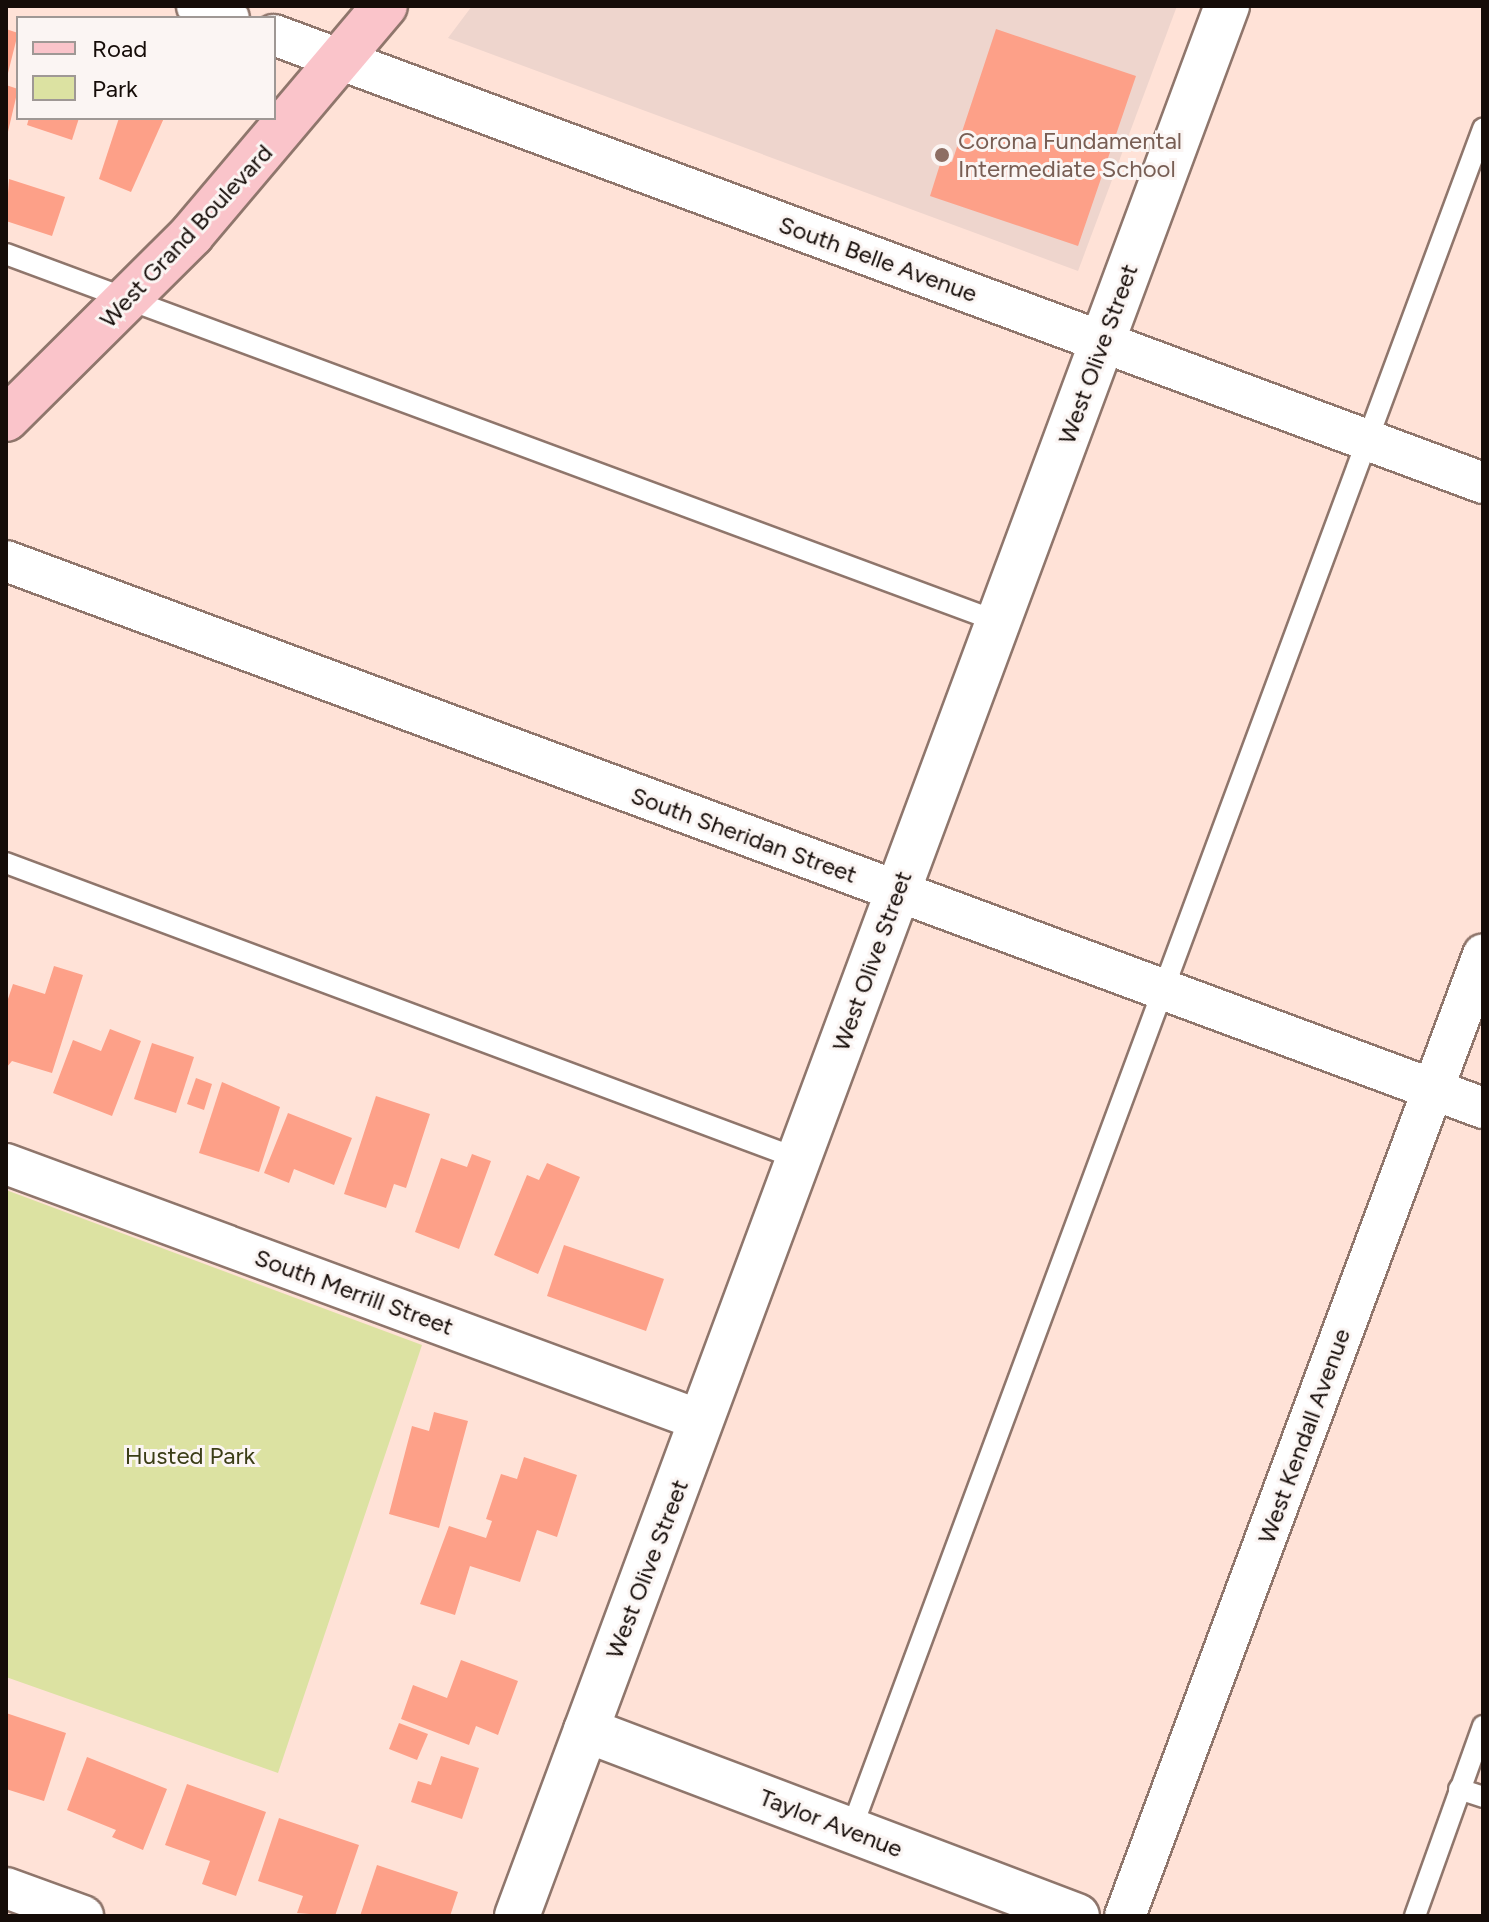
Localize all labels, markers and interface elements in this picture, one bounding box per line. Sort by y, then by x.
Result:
legend [16,16,276,120]
text: Road [92,34,147,63]
text: Park [92,74,138,103]
place label: Corona Fundamental Intermediate School [958,127,1182,183]
street label: West Grand Boulevard [94,138,278,334]
marker: Corona Fundamental Intermediate School [933,146,951,164]
street label: South Belle Avenue [775,210,981,308]
street label: West Olive Street [1052,260,1144,448]
street label: South Sheridan Street [627,781,861,889]
street label: West Olive Street [826,867,918,1055]
street label: South Merrill Street [251,1243,457,1341]
street label: West Kendall Avenue [1252,1325,1356,1547]
park label: Husted Park [125,1442,255,1470]
street label: West Olive Street [600,1475,694,1663]
street label: Taylor Avenue [755,1783,907,1863]

